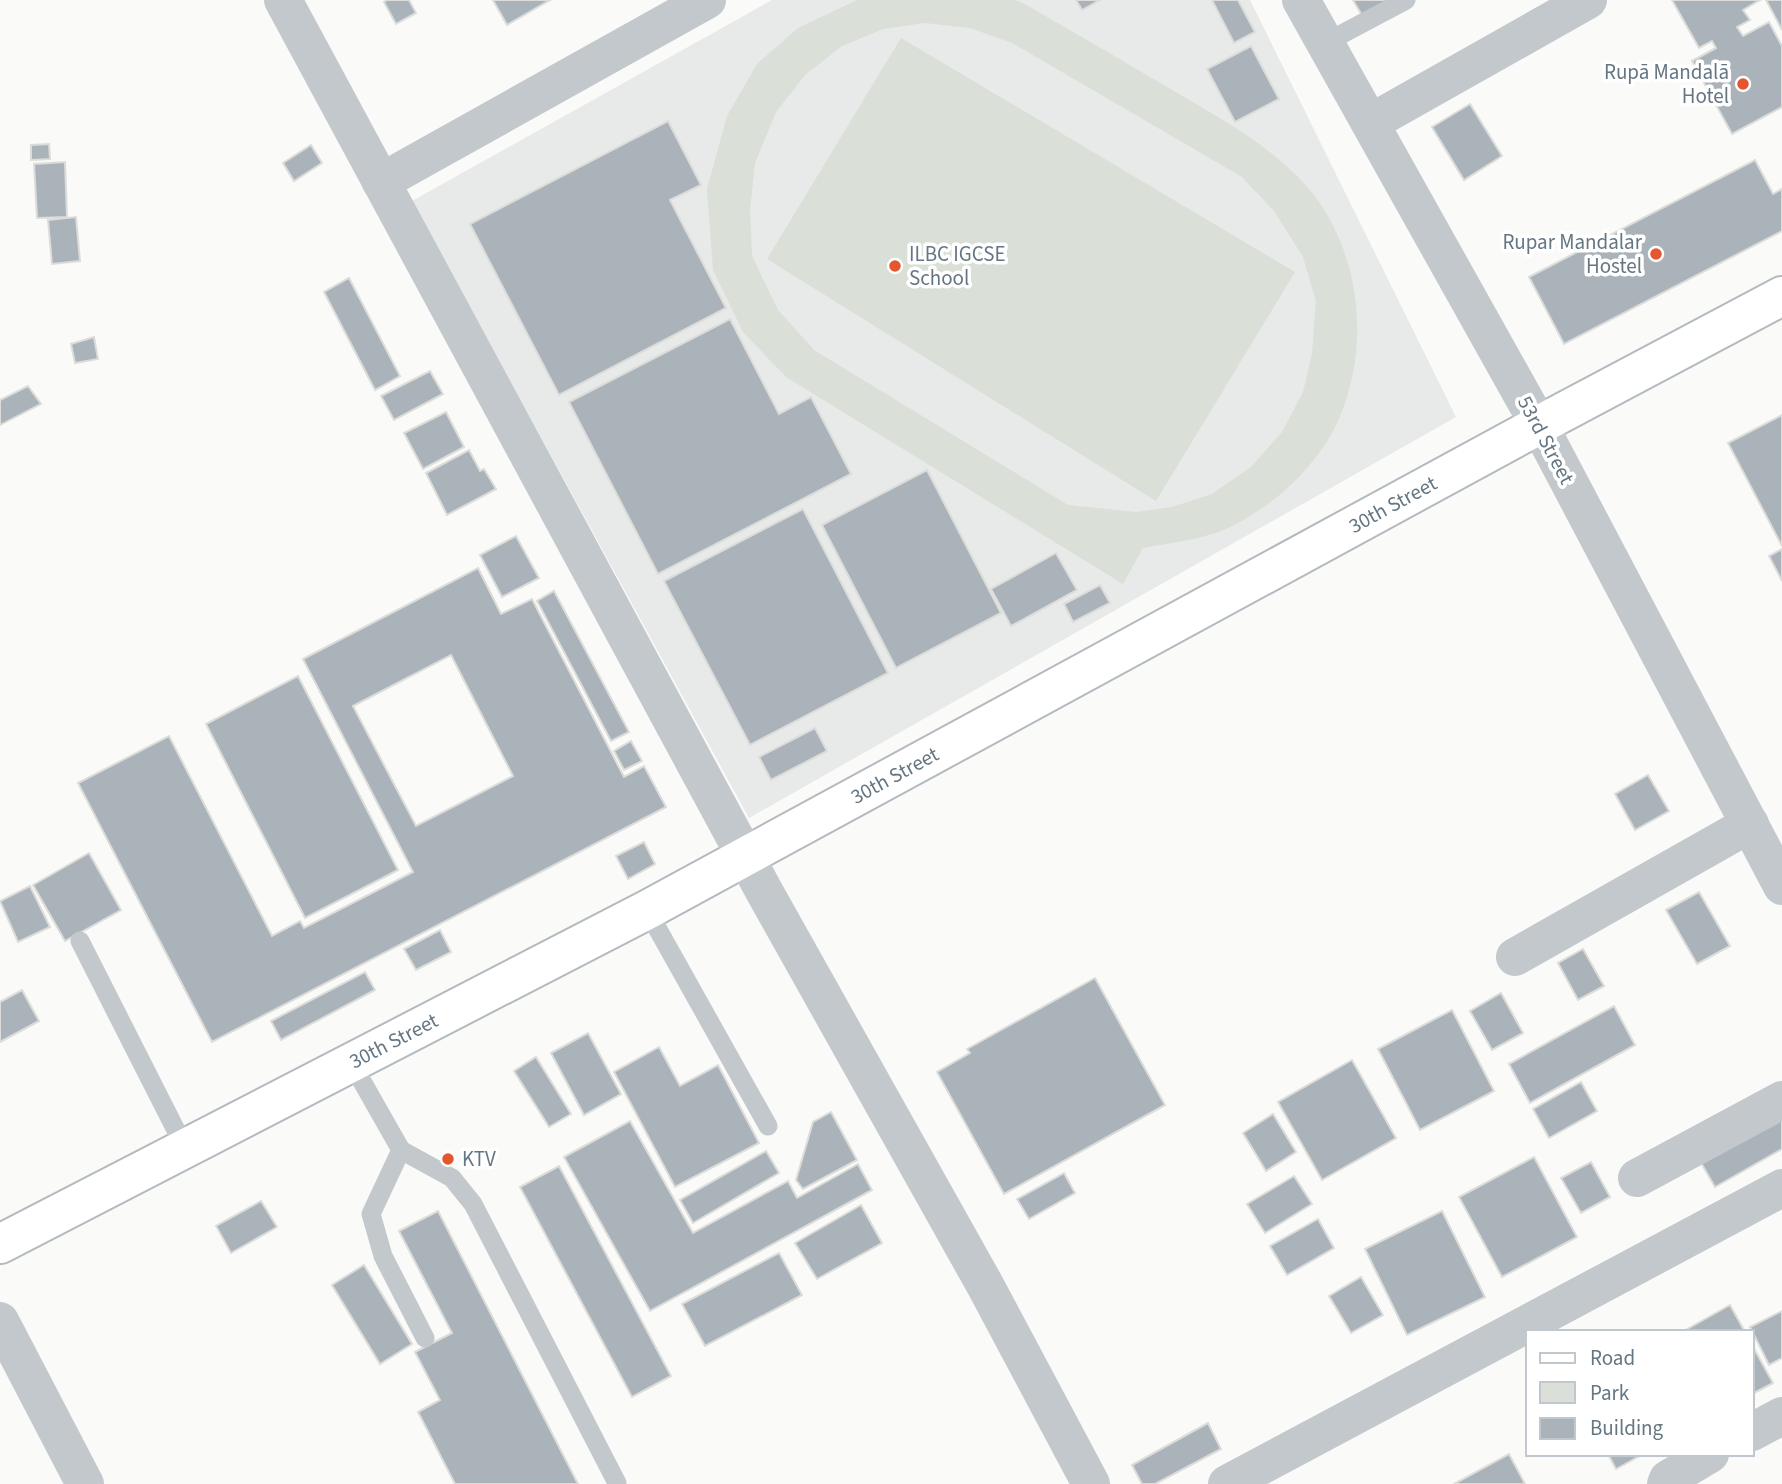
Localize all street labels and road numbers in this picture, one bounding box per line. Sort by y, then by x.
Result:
street label: 53rd Street [1510,390,1582,490]
street label: 30th Street [1343,468,1442,541]
street label: 30th Street [845,739,944,812]
street label: 30th Street [344,1005,443,1076]

